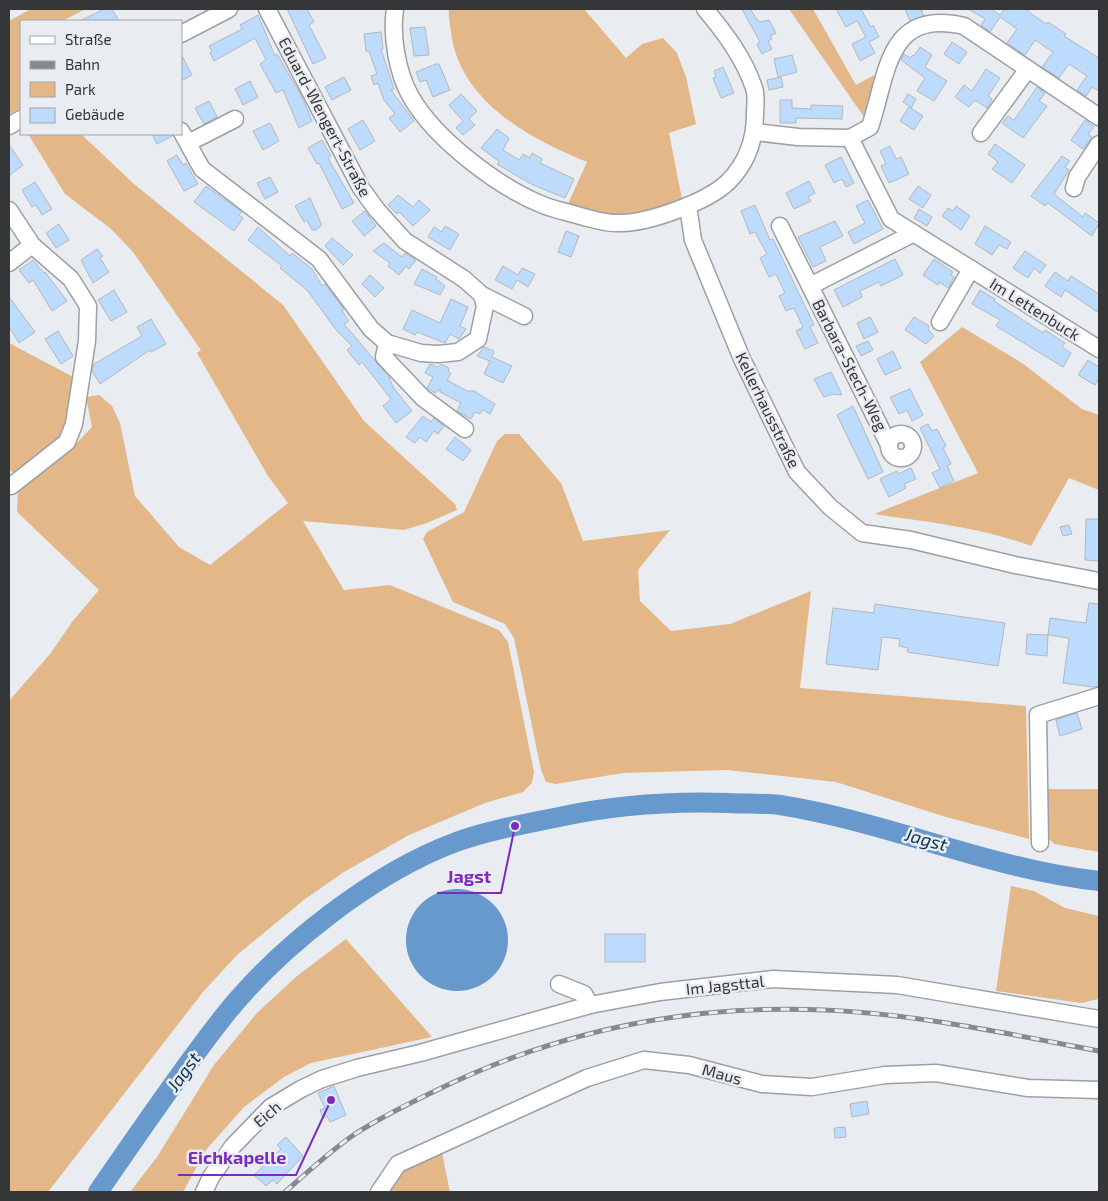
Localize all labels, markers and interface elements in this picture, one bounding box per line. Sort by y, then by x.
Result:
legend [20,20,182,135]
text: Straße [65,30,111,48]
street label: Eduard-Wengert-Straße [275,34,376,200]
text: Bahn [65,55,100,73]
text: Park [65,80,96,98]
text: Gebäude [65,105,124,123]
street label: Im Lettenbuck [987,273,1084,344]
street label: Barbara-Stech-Weg [809,296,892,434]
street label: Kellerhausstraße [732,349,805,471]
water label: Jagst [902,823,950,855]
callout: Jagst [437,860,501,893]
text: Jagst [447,865,492,887]
street label: Im Jagsttal [685,971,765,998]
water label: Jagst [161,1048,205,1096]
street label: Maus [700,1059,744,1088]
street label: Eich [249,1097,284,1131]
callout: Eichkapelle [178,1142,296,1175]
text: Eichkapelle [188,1146,286,1168]

